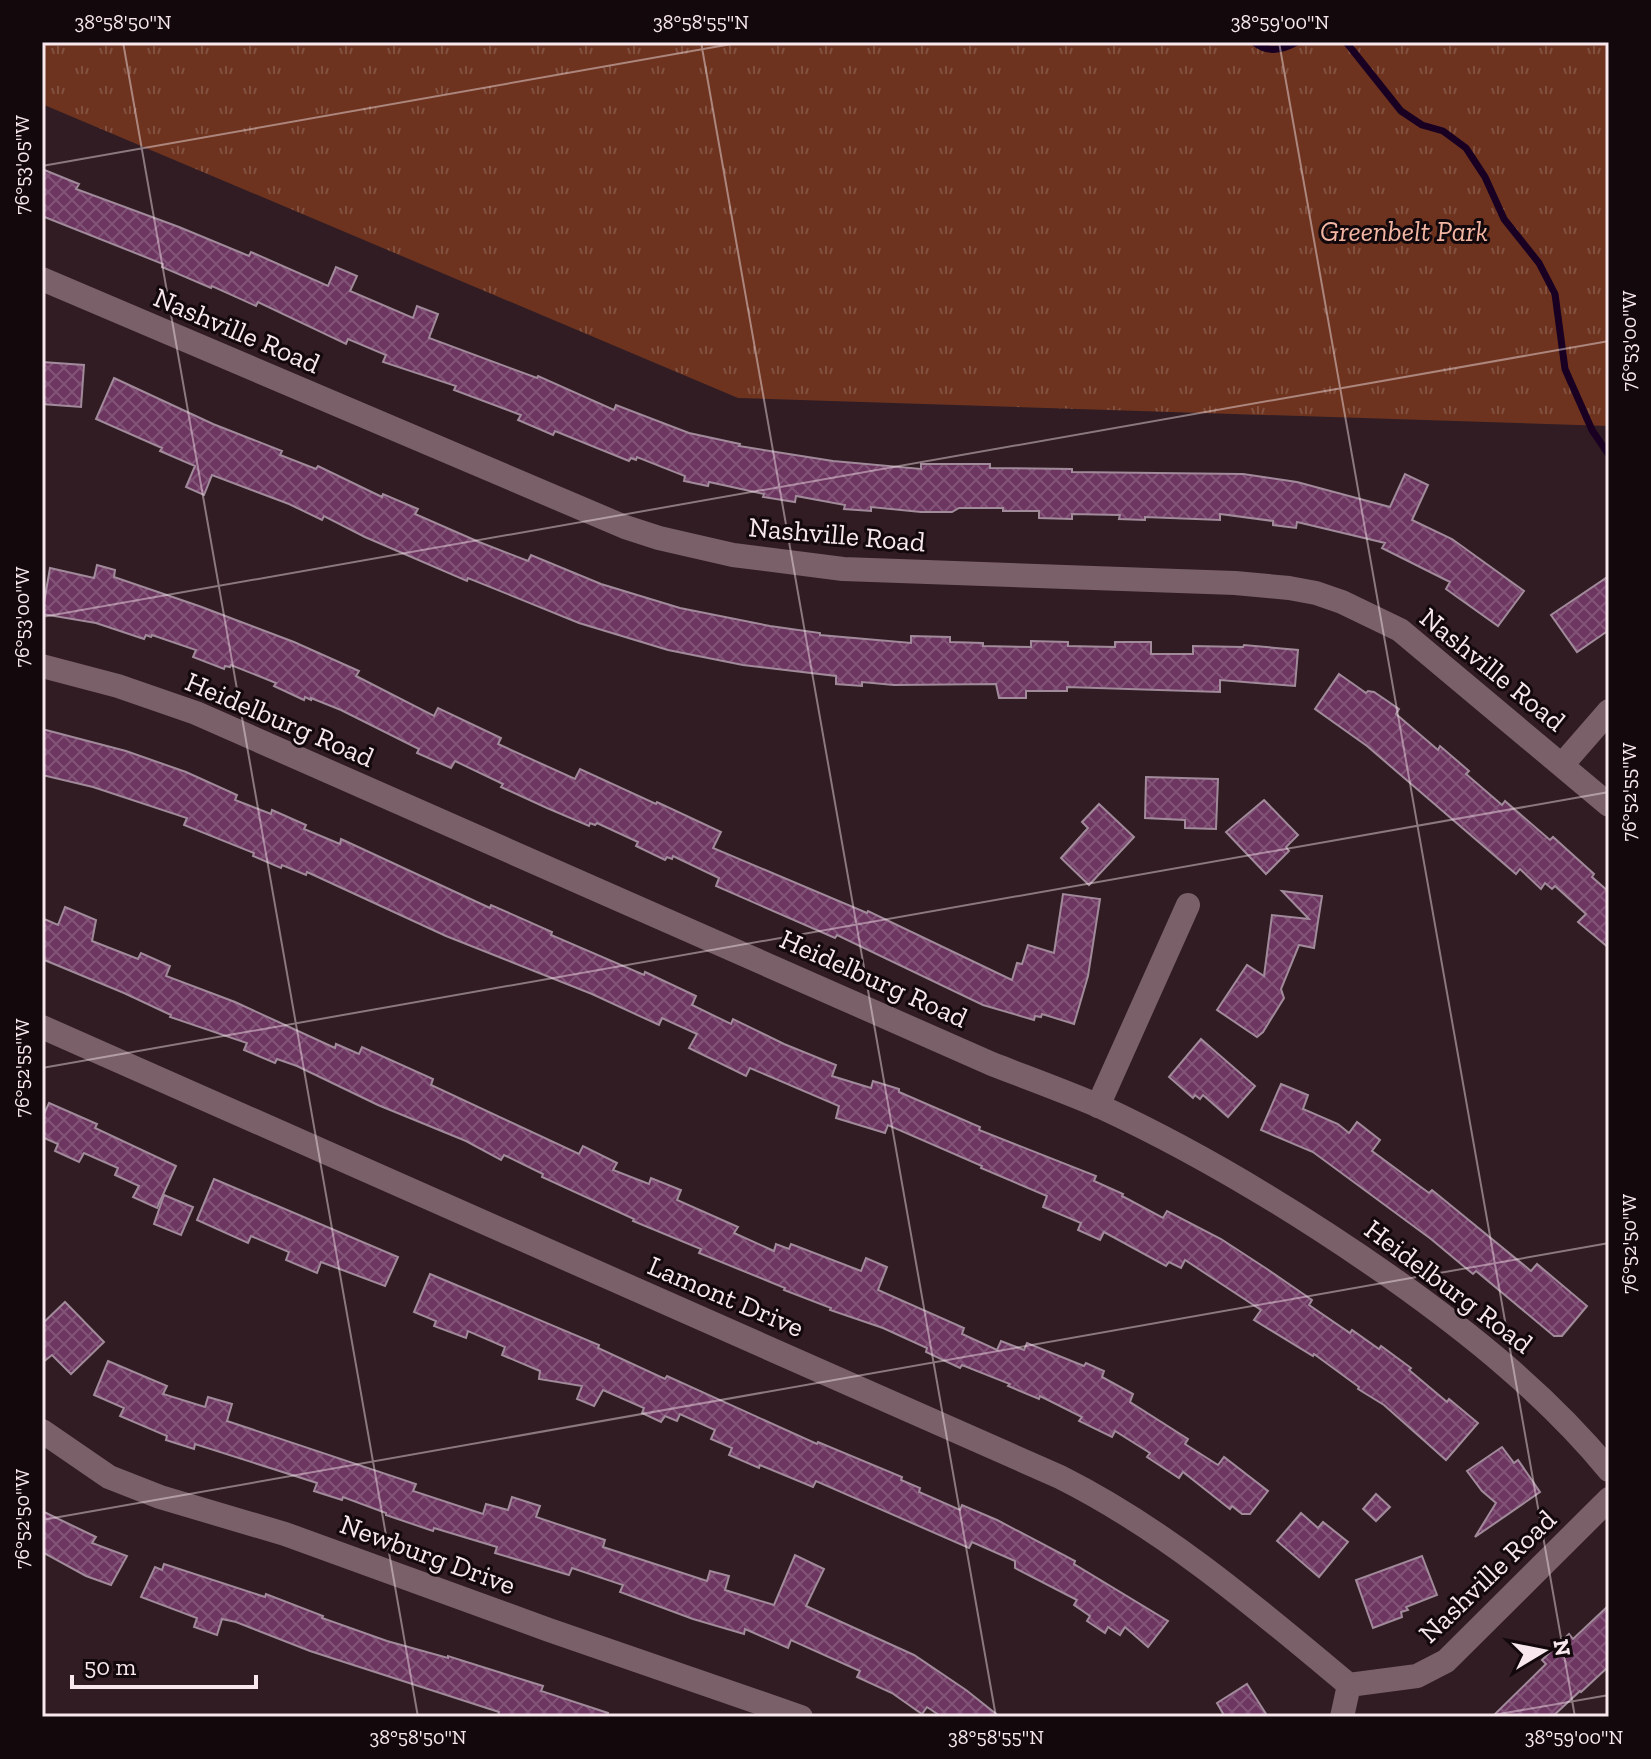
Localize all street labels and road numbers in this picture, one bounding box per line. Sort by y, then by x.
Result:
street label: Nashville Road [149,281,325,380]
street label: Nashville Road [747,510,927,559]
street label: Nashville Road [1413,601,1572,738]
street label: Heidelburg Road [180,665,379,774]
street label: Heidelburg Road [775,922,973,1035]
street label: Heidelburg Road [1358,1212,1539,1360]
street label: Lamont Drive [643,1249,809,1344]
street label: Nashville Road [1411,1502,1563,1650]
street label: Newburg Drive [336,1507,520,1602]

